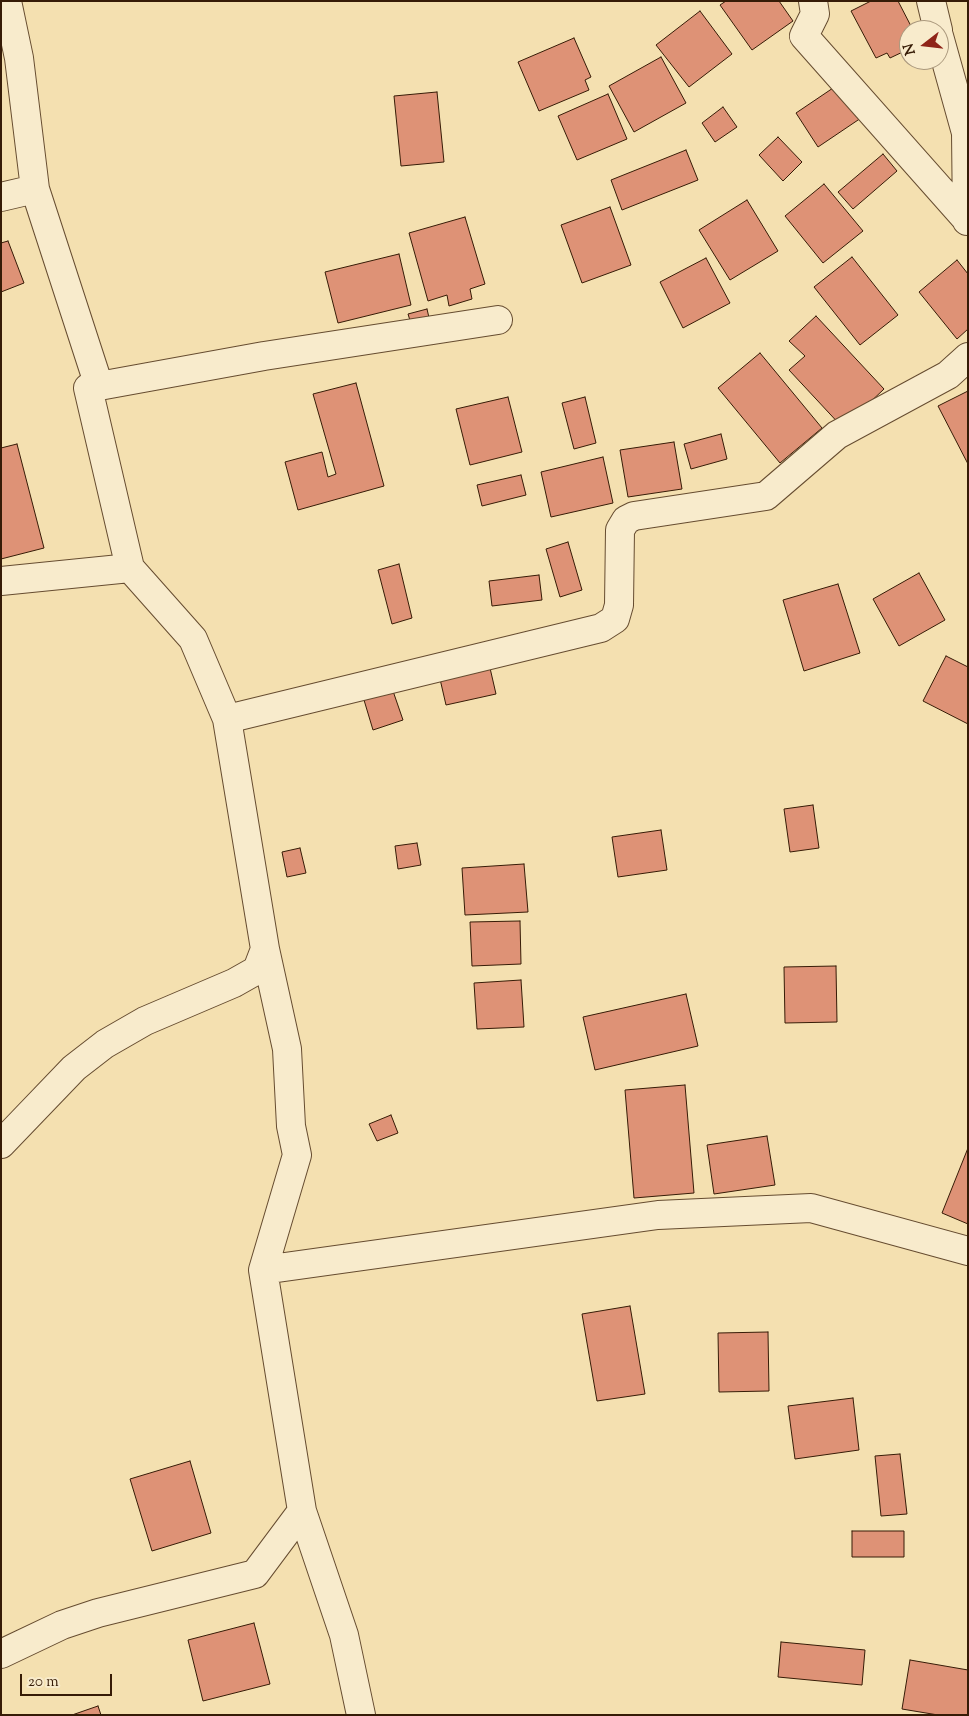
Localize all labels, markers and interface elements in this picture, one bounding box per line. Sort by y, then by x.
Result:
north arrow [899,20,949,70]
text: N [899,41,922,57]
scale bar [22,1664,115,1696]
text: 20 m [28,1672,59,1693]

